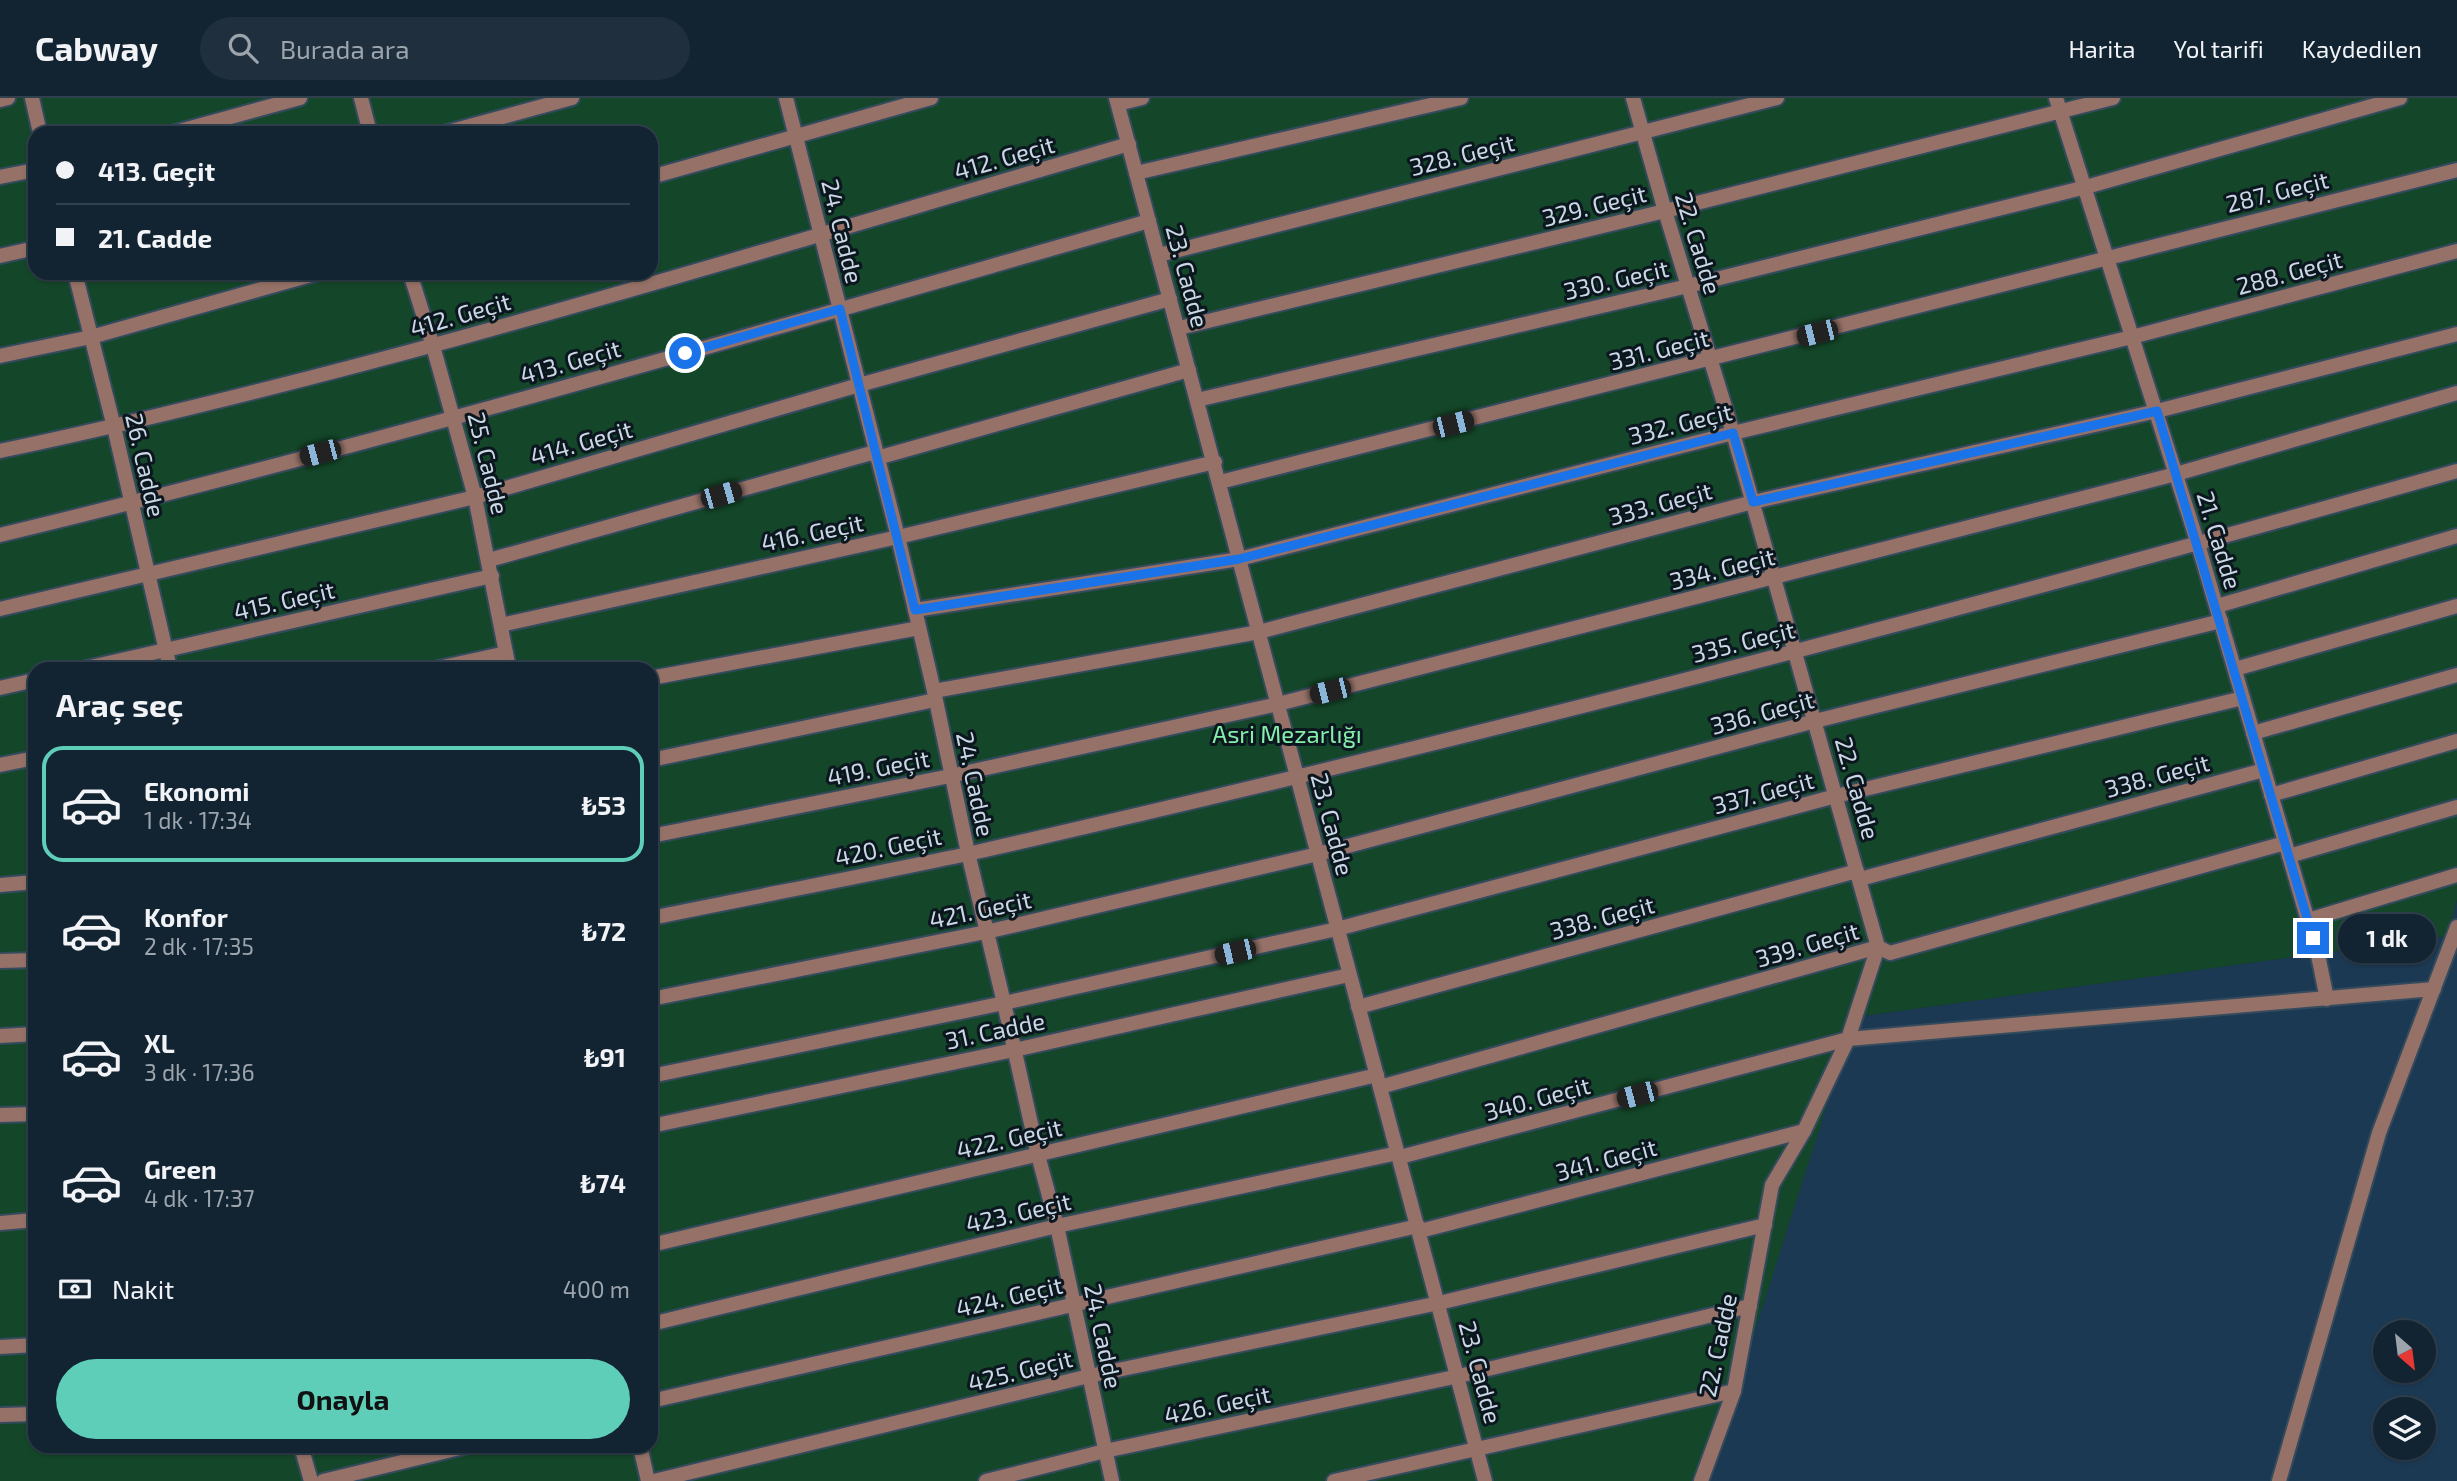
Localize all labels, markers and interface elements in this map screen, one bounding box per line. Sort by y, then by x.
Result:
search box [200,17,690,80]
text: Cabway [35,28,158,68]
icon: search [224,29,262,67]
text: Burada ara [280,33,410,64]
text: Harita [2068,34,2136,63]
text: Yol tarifi [2174,34,2264,63]
text: Kaydedilen [2302,34,2422,63]
street label: 328. Geçit [1407,127,1518,182]
street label: 412. Geçit [950,129,1058,186]
text: 413. Geçit [98,155,215,186]
street label: 287. Geçit [2223,164,2332,219]
street label: 24. Cadde [816,176,870,286]
street label: 329. Geçit [1539,178,1649,233]
street label: 22. Cadde [1670,189,1728,297]
text: 21. Cadde [98,222,212,253]
street label: 23. Cadde [1160,222,1216,330]
street label: 288. Geçit [2233,244,2345,301]
street label: 330. Geçit [1561,253,1672,306]
street label: 412. Geçit [406,286,514,343]
car [1795,318,1840,348]
street label: 331. Geçit [1606,323,1712,376]
street label: 413. Geçit [516,333,624,390]
route start [669,337,701,369]
street label: 332. Geçit [1625,396,1735,451]
street label: 25. Cadde [462,409,516,517]
car [1431,409,1476,439]
street label: 26. Cadde [120,410,172,520]
street label: 414. Geçit [527,414,636,471]
car [297,437,344,469]
street label: 333. Geçit [1605,475,1715,532]
car [698,479,745,511]
street label: 21. Cadde [2191,487,2249,593]
street label: 416. Geçit [758,507,866,558]
street label: 334. Geçit [1667,541,1778,596]
street label: 415. Geçit [231,574,338,627]
street label: 335. Geçit [1688,614,1798,669]
car [1308,676,1353,706]
street label: 336. Geçit [1707,684,1817,741]
text: Araç seç [56,685,183,723]
park label: Asri Mezarlığı [1212,719,1362,748]
street label: 24. Cadde [951,729,1001,839]
street label: 22. Cadde [1830,733,1886,843]
street label: 419. Geçit [824,743,932,792]
street label: 338. Geçit [2102,747,2213,804]
street label: 337. Geçit [1709,765,1817,820]
street label: 23. Cadde [1305,770,1361,878]
icon: car [60,773,123,836]
text: Ekonomi [144,775,250,806]
text: ₺53 [581,789,626,820]
text: 1 dk · 17:34 [144,806,252,834]
street label: 420. Geçit [832,821,944,872]
street label: 421. Geçit [926,884,1034,935]
street label: 338. Geçit [1547,889,1658,946]
icon: car [60,899,123,962]
text: Konfor [144,901,228,932]
callout: 1 dk [2338,914,2436,962]
text: ₺72 [582,915,626,946]
street label: 339. Geçit [1752,915,1862,974]
route end [2297,922,2329,954]
text: 1 dk [2366,924,2408,952]
text: 2 dk · 17:35 [144,932,254,960]
car [1213,937,1258,967]
street label: 31. Cadde [943,1005,1047,1055]
icon: car [60,1025,123,1088]
text: XL [144,1027,175,1058]
text: ₺91 [584,1041,626,1072]
text: 3 dk · 17:36 [144,1058,255,1086]
street label: 340. Geçit [1481,1070,1593,1127]
car [1614,1079,1661,1111]
street label: 422. Geçit [953,1112,1065,1165]
street label: 341. Geçit [1552,1132,1660,1187]
icon: car [60,1151,123,1214]
text: Green [144,1153,217,1184]
text: ₺74 [580,1167,626,1198]
text: 4 dk · 17:37 [144,1184,255,1212]
street label: 423. Geçit [962,1186,1074,1239]
icon: cash [56,1270,94,1308]
street label: 424. Geçit [953,1270,1065,1323]
text: Nakit [112,1273,174,1304]
text: 400 m [563,1275,630,1303]
street label: 24. Cadde [1079,1281,1129,1391]
street label: 22. Cadde [1692,1291,1742,1399]
street label: 23. Cadde [1453,1318,1509,1426]
north arrow [2373,1320,2436,1382]
map controls [2373,1320,2436,1460]
street label: 425. Geçit [965,1343,1076,1398]
button: Onayla [56,1359,630,1439]
street label: 426. Geçit [1161,1379,1273,1430]
button: layers [2373,1397,2436,1460]

